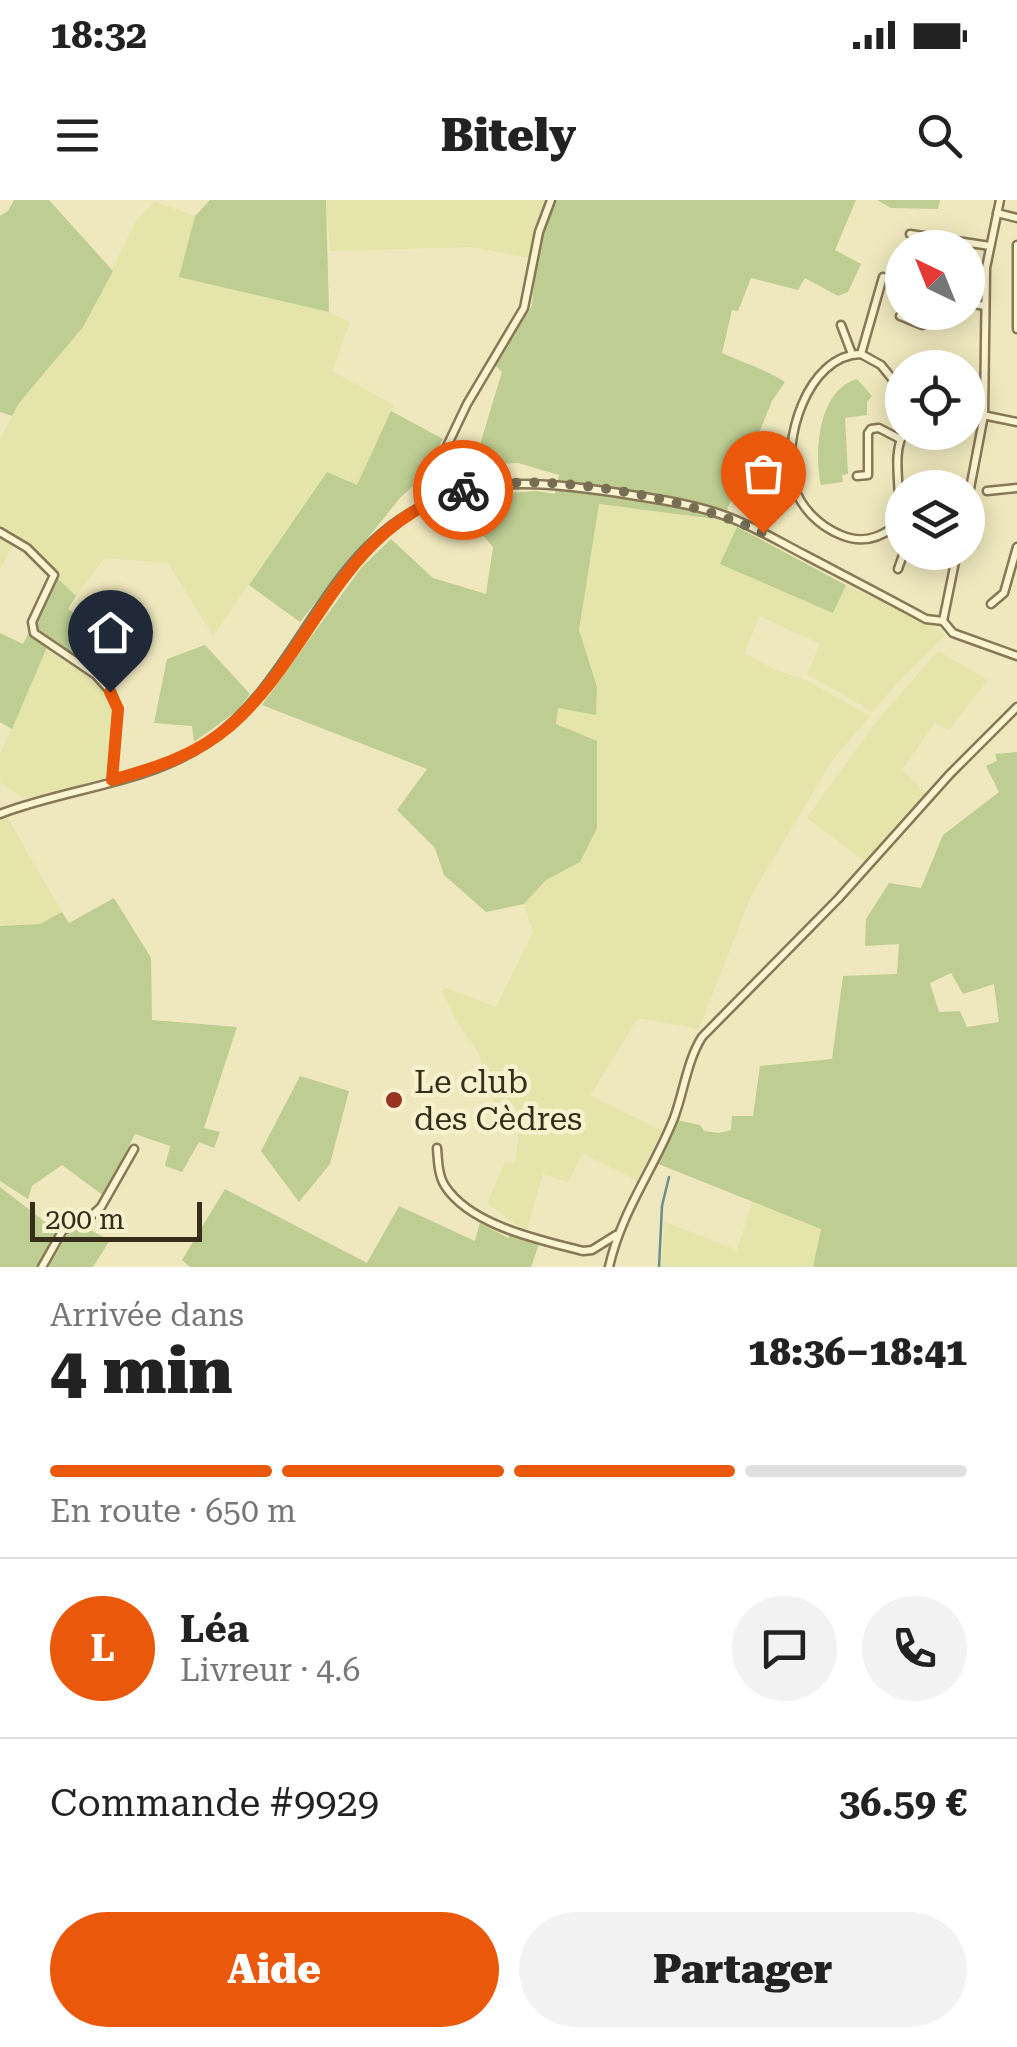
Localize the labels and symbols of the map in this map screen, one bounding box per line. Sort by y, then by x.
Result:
north arrow [885,230,985,330]
pin [721,431,806,534]
courier [413,440,513,540]
pin [68,590,153,693]
place label: Le club des Cèdres [414,1063,582,1138]
marker: Le club des Cèdres [383,1089,405,1111]
scale bar [30,1197,202,1242]

